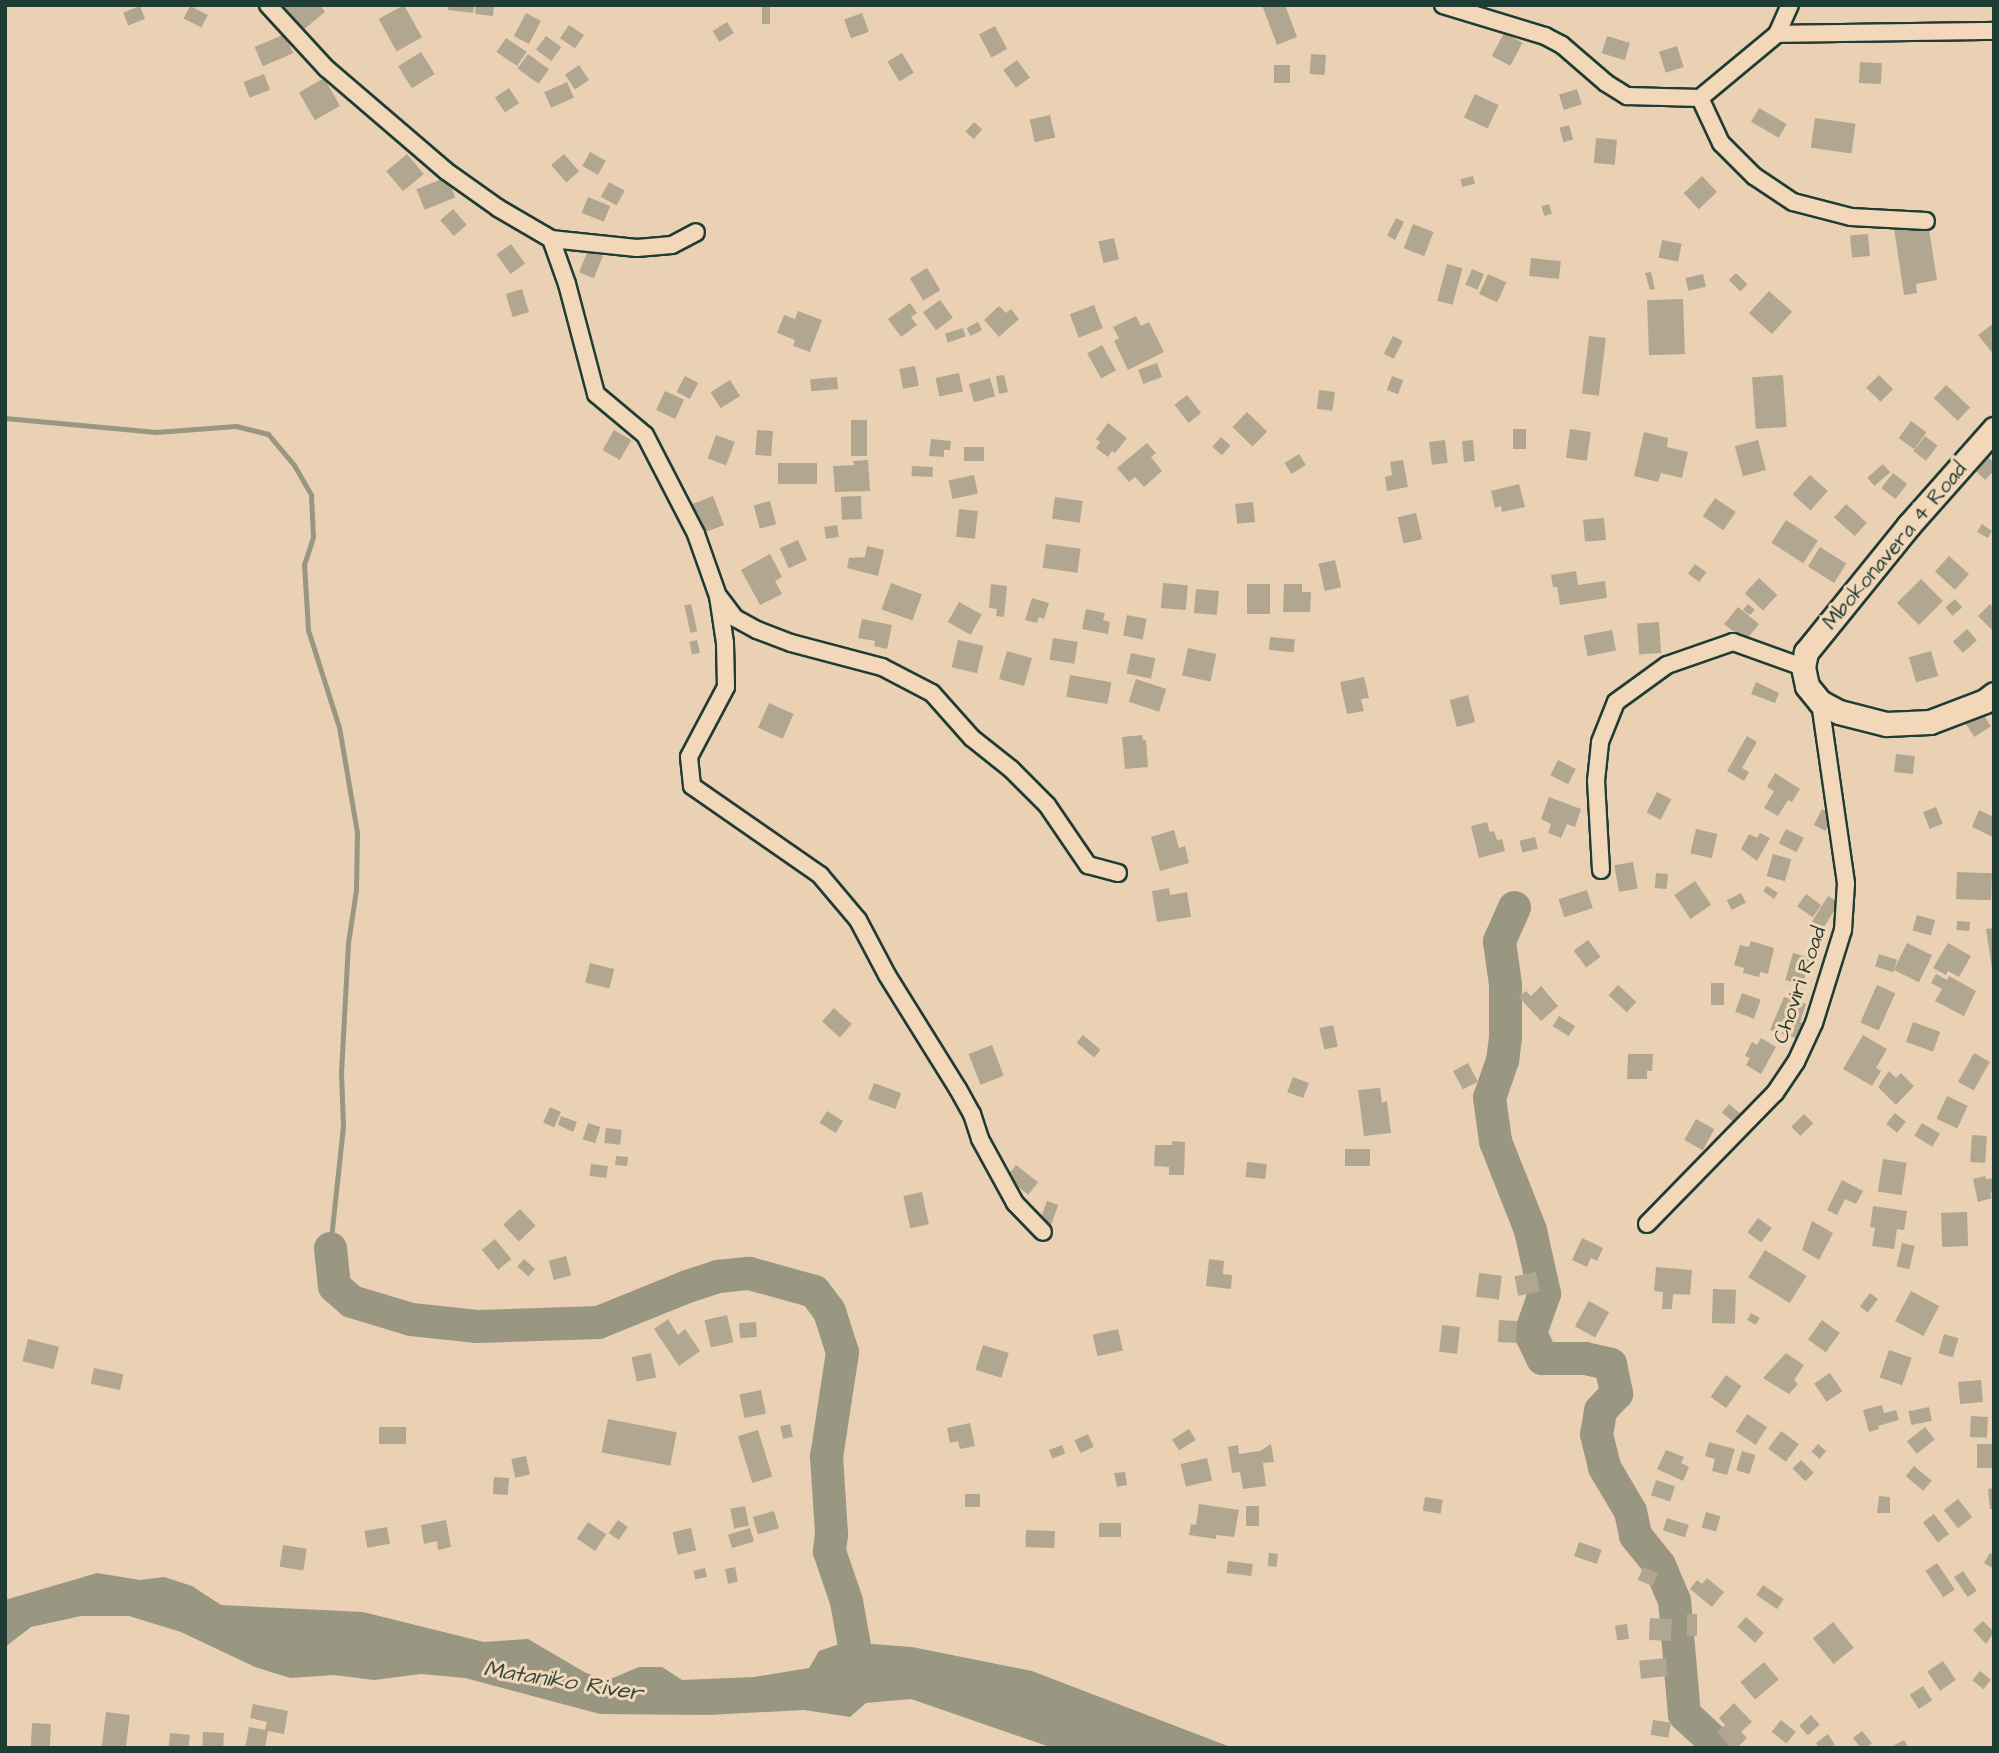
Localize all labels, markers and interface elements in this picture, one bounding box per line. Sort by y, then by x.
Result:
street label: Mbokonavera 4 Road [1818,457,1972,635]
street label: Choviri Road [1768,923,1832,1047]
water label: Mataniko River [482,1655,644,1707]

